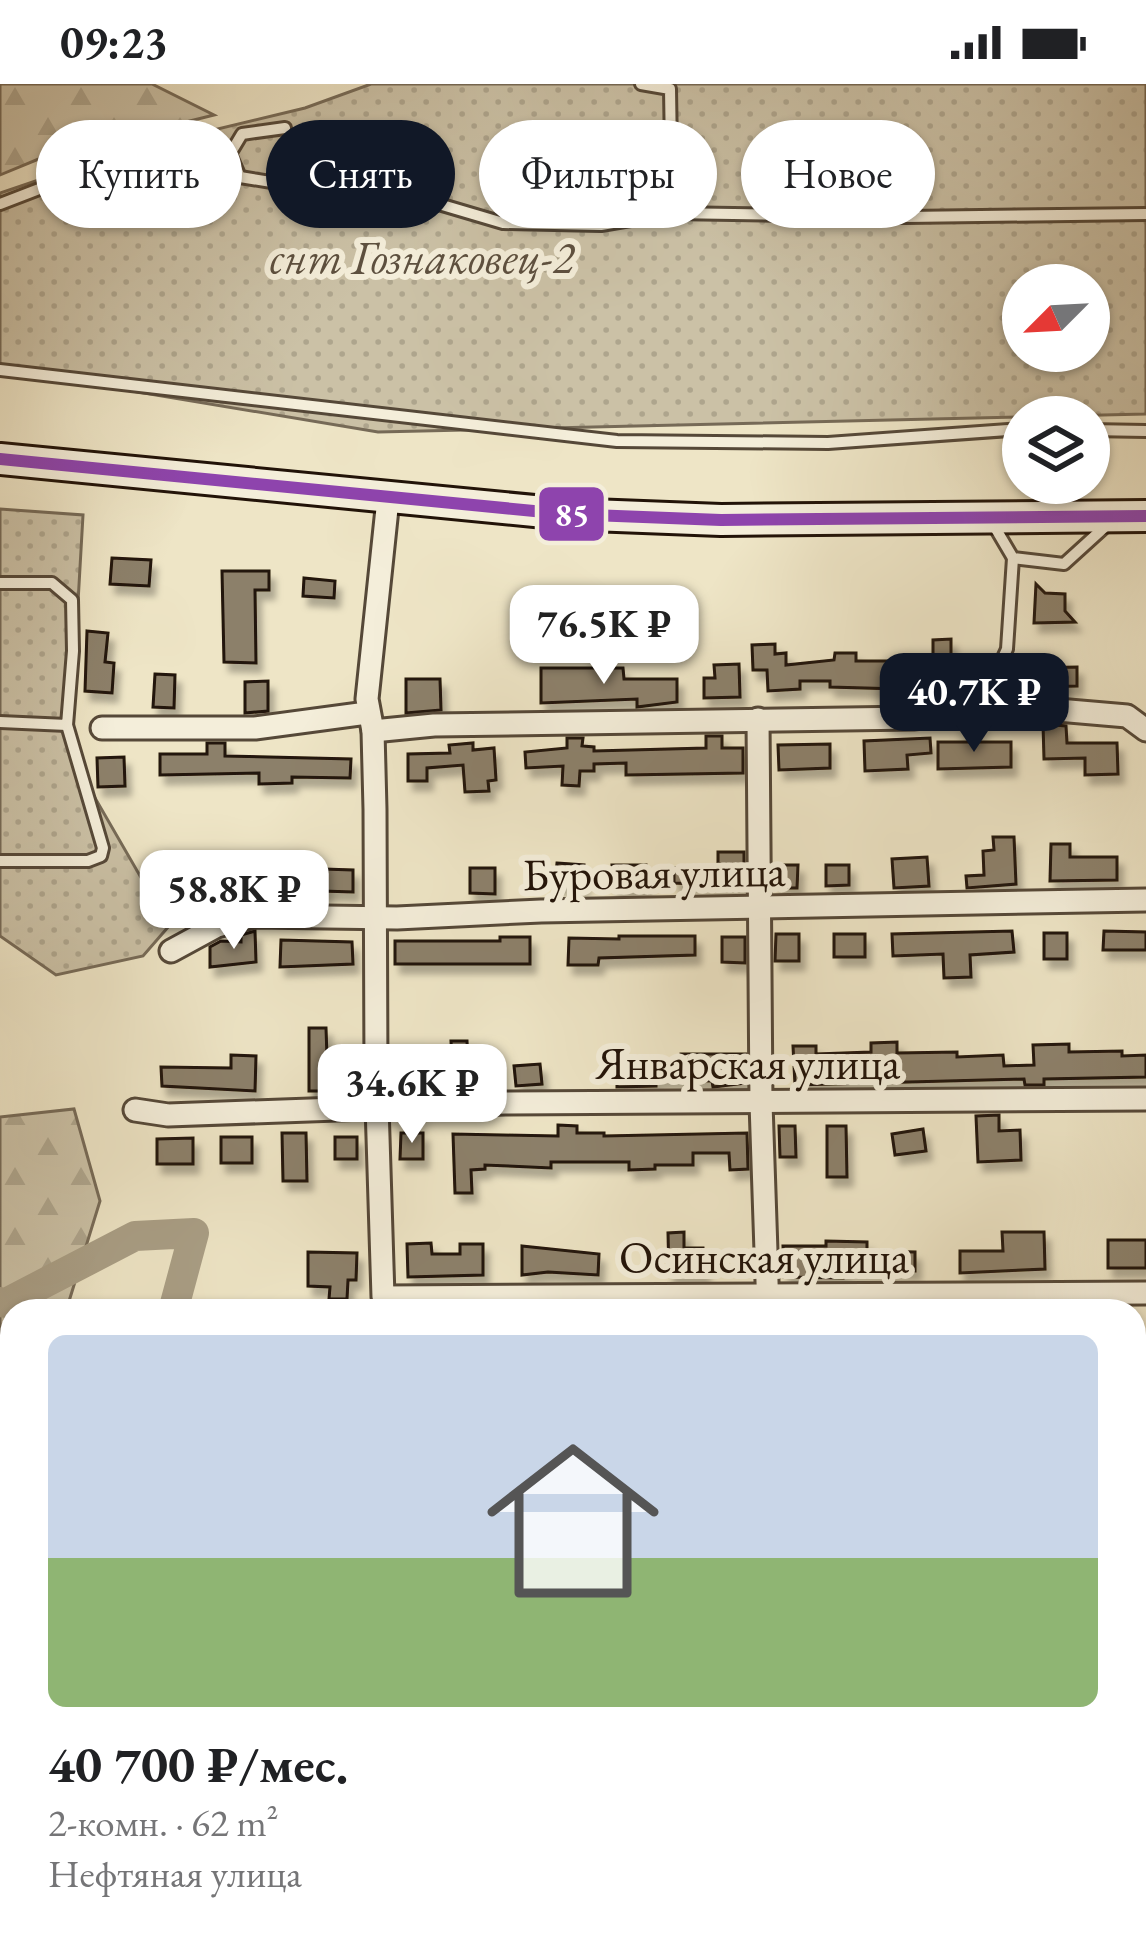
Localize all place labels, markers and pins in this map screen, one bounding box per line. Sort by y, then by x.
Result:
pin: 76.5K ₽ [493,585,715,687]
pin: 40.7K ₽ [863,653,1085,755]
pin: 58.8K ₽ [123,850,345,952]
pin: 34.6K ₽ [301,1044,523,1146]

